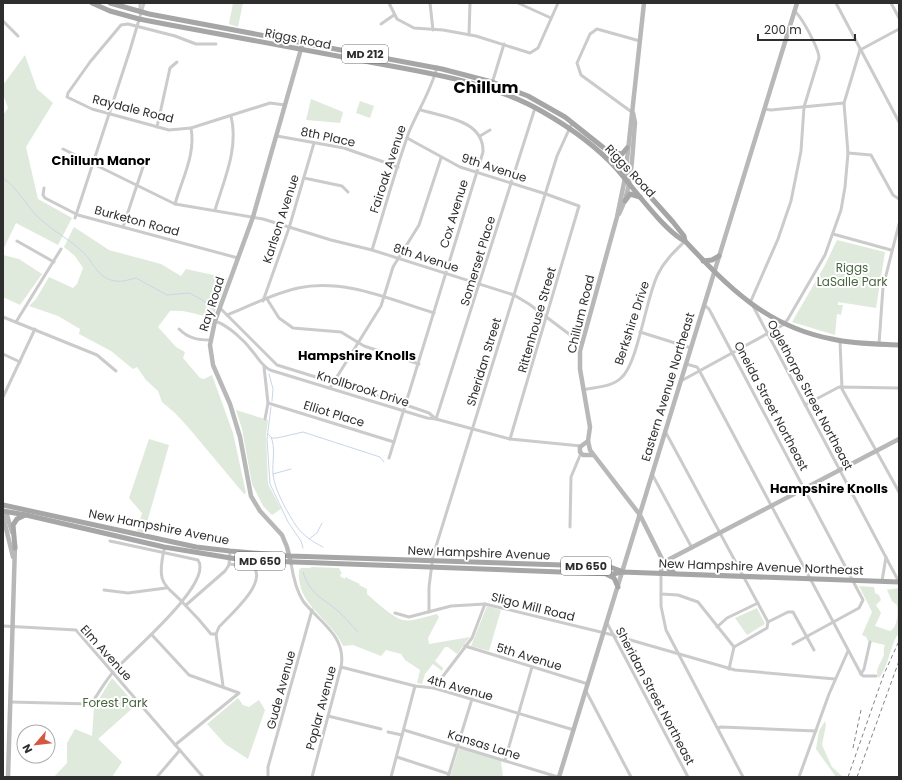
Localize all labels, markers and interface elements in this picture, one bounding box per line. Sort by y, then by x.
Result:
scale bar [758,16,855,42]
text: 200 m [764,21,802,38]
street label: Riggs Road [264,24,333,53]
road number: MD 212 [342,45,388,63]
district label: Chillum [454,76,518,99]
street label: Raydale Road [91,90,176,127]
street label: 8th Place [299,122,357,151]
street label: Fairoak Avenue [365,123,410,215]
street label: Riggs Road [601,140,659,201]
street label: 9th Avenue [459,149,529,186]
district label: Chillum Manor [52,151,151,170]
street label: Karlson Avenue [258,172,303,266]
street label: Cox Avenue [435,177,472,250]
street label: Burketon Road [93,201,181,240]
street label: Somerset Place [456,214,499,308]
street label: 8th Avenue [391,239,461,276]
park label: Riggs LaSalle Park [817,259,888,290]
street label: Rittenhouse Street [513,265,560,375]
street label: Chillum Road [563,273,598,355]
street label: Ray Road [195,274,228,333]
street label: Berkshire Drive [610,279,653,367]
street label: Eastern Avenue Northeast [637,310,698,463]
street label: Sheridan Street [462,315,505,408]
street label: Oglethorpe Street Northeast [763,317,857,473]
street label: Oneida Street Northeast [730,338,813,473]
district label: Hampshire Knolls [298,346,416,365]
street label: Knollbrook Drive [315,366,411,411]
street label: Elliot Place [302,396,367,431]
district label: Hampshire Knolls [770,479,888,498]
street label: New Hampshire Avenue [87,505,231,548]
street label: New Hampshire Avenue [407,542,551,563]
road number: MD 650 [235,552,285,570]
street label: New Hampshire Avenue Northeast [658,554,864,579]
road number: MD 650 [561,557,611,575]
street label: Sligo Mill Road [490,588,577,625]
street label: Elm Avenue [77,621,136,684]
street label: Sheridan Street Northeast [612,624,699,768]
street label: 5th Avenue [494,638,564,675]
street label: Gude Avenue [262,649,299,731]
street label: Poplar Avenue [301,664,340,752]
street label: 4th Avenue [425,671,495,705]
park label: Forest Park [82,694,148,711]
north arrow [16,724,56,764]
street label: Kansas Lane [446,725,523,764]
text: N [18,741,36,756]

